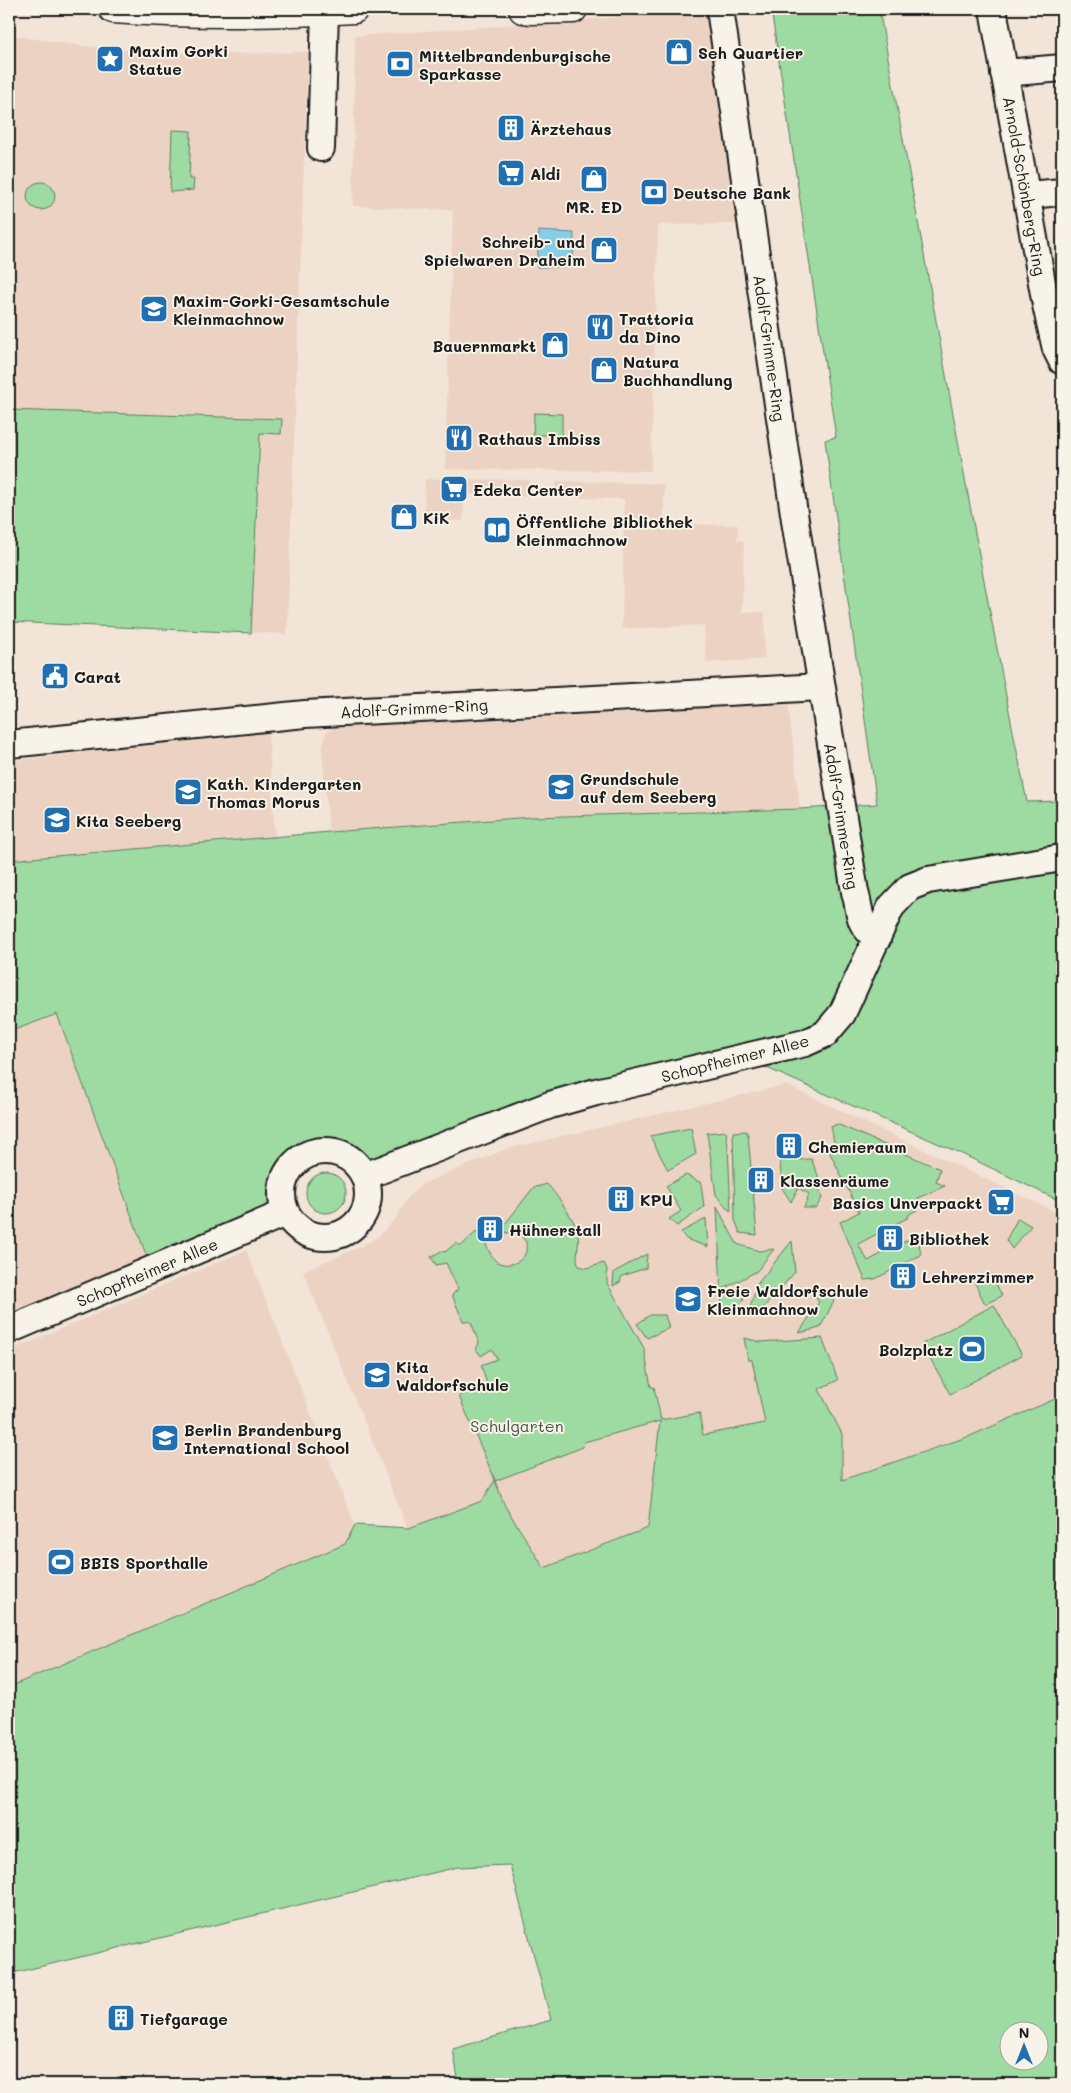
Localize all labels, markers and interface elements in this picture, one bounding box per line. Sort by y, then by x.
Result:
shop icon: Seh Quartier [664,37,694,67]
place label: Maxim Gorki Statue [129,40,228,79]
place label: Seh Quartier [698,42,803,63]
place icon: Maxim Gorki Statue [95,44,125,74]
place label: Mittelbrandenburgische Sparkasse [419,45,611,84]
bank icon: Mittelbrandenburgische Sparkasse [385,49,415,79]
street label: Arnold-Schönberg-Ring [999,95,1051,277]
building icon: Ärztehaus [496,113,526,143]
place label: Ärztehaus [530,118,612,139]
supermarket icon: Aldi [496,158,526,188]
place label: Aldi [530,163,561,184]
shop icon: MR. ED [579,164,609,194]
bank icon: Deutsche Bank [639,177,669,207]
place label: Deutsche Bank [673,182,791,203]
place label: MR. ED [566,196,622,217]
place label: Schreib- und Spielwaren Draheim [424,231,585,270]
shop icon: Schreib- und Spielwaren Draheim [589,235,619,265]
street label: Adolf-Grimme-Ring [749,273,791,423]
place label: Maxim-Gorki-Gesamtschule Kleinmachnow [173,290,390,329]
school or university icon: Maxim-Gorki-Gesamtschule Kleinmachnow [139,294,169,324]
place label: Trattoria da Dino [619,308,694,347]
restaurant icon: Trattoria da Dino [585,312,615,342]
shop icon: Bauernmarkt [540,330,570,360]
place label: Bauernmarkt [433,335,536,356]
place label: Natura Buchhandlung [623,351,732,390]
shop icon: Natura Buchhandlung [589,355,619,385]
restaurant icon: Rathaus Imbiss [444,423,474,453]
place label: Rathaus Imbiss [478,428,601,449]
supermarket icon: Edeka Center [439,474,469,504]
place label: Edeka Center [473,479,583,500]
shop icon: KiK [389,502,419,532]
place label: KiK [423,507,449,528]
place label: Öffentliche Bibliothek Kleinmachnow [516,511,693,550]
library icon: Öffentliche Bibliothek Kleinmachnow [482,515,512,545]
public building icon: Carat [40,661,70,691]
place label: Carat [74,666,121,687]
street label: Adolf-Grimme-Ring [340,694,488,722]
street label: Adolf-Grimme-Ring [820,741,864,891]
place label: Grundschule auf dem Seeberg [580,768,716,807]
school or university icon: Grundschule auf dem Seeberg [546,772,576,802]
place label: Kath. Kindergarten Thomas Morus [207,773,361,812]
school or university icon: Kath. Kindergarten Thomas Morus [173,777,203,807]
school or university icon: Kita Seeberg [42,805,72,835]
place label: Kita Seeberg [76,810,181,831]
street label: Schopfheimer Allee [659,1029,811,1087]
building icon: Chemieraum [774,1131,804,1161]
place label: Chemieraum [808,1136,906,1157]
building icon: Klassenräume [746,1165,776,1195]
place label: Klassenräume [780,1170,889,1191]
building icon: KPU [606,1184,636,1214]
supermarket icon: Basics Unverpackt [986,1187,1016,1217]
place label: KPU [640,1189,673,1210]
place label: Basics Unverpackt [832,1192,982,1213]
building icon: Hühnerstall [475,1214,505,1244]
place label: Hühnerstall [509,1219,601,1240]
building icon: Bibliothek [875,1223,905,1253]
place label: Bibliothek [909,1228,989,1249]
street label: Schopfheimer Allee [73,1233,221,1311]
building icon: Lehrerzimmer [888,1261,918,1291]
place label: Lehrerzimmer [922,1266,1034,1287]
place label: Freie Waldorfschule Kleinmachnow [707,1280,869,1319]
school or university icon: Freie Waldorfschule Kleinmachnow [673,1284,703,1314]
sports icon: Bolzplatz [957,1334,987,1364]
place label: Bolzplatz [879,1339,953,1360]
place label: Kita Waldorfschule [396,1356,509,1395]
school or university icon: Kita Waldorfschule [362,1360,392,1390]
park label: Schulgarten [470,1415,564,1436]
place label: Berlin Brandenburg International School [184,1419,349,1458]
school or university icon: Berlin Brandenburg International School [150,1423,180,1453]
sports icon: BBIS Sporthalle [46,1547,76,1577]
place label: BBIS Sporthalle [80,1552,208,1573]
building icon: Tiefgarage [106,2003,136,2033]
place label: Tiefgarage [140,2008,228,2029]
north arrow [998,2020,1048,2070]
text: N [1019,2023,1029,2042]

